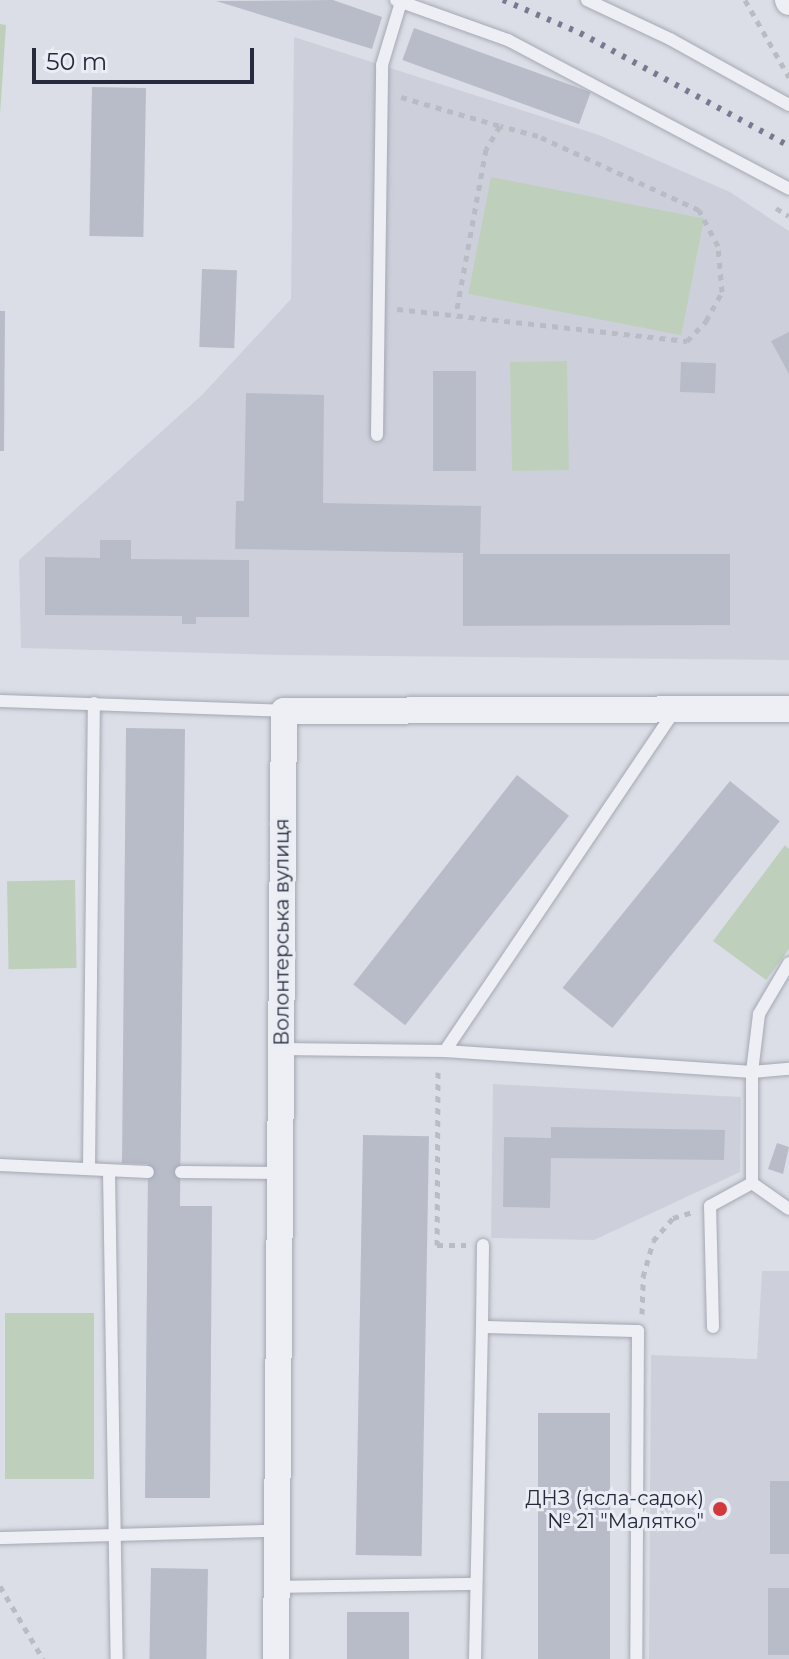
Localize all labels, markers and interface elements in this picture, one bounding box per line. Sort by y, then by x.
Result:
scale bar [36,32,258,82]
text: 50 m [46,47,107,76]
street label: Волонтерська вулиця [270,818,294,1046]
place label: ДНЗ (ясла-садок) № 21 "Малятко" [525,1486,704,1533]
marker: ДНЗ (ясла-садок) № 21 "Малятко" [711,1500,729,1518]

